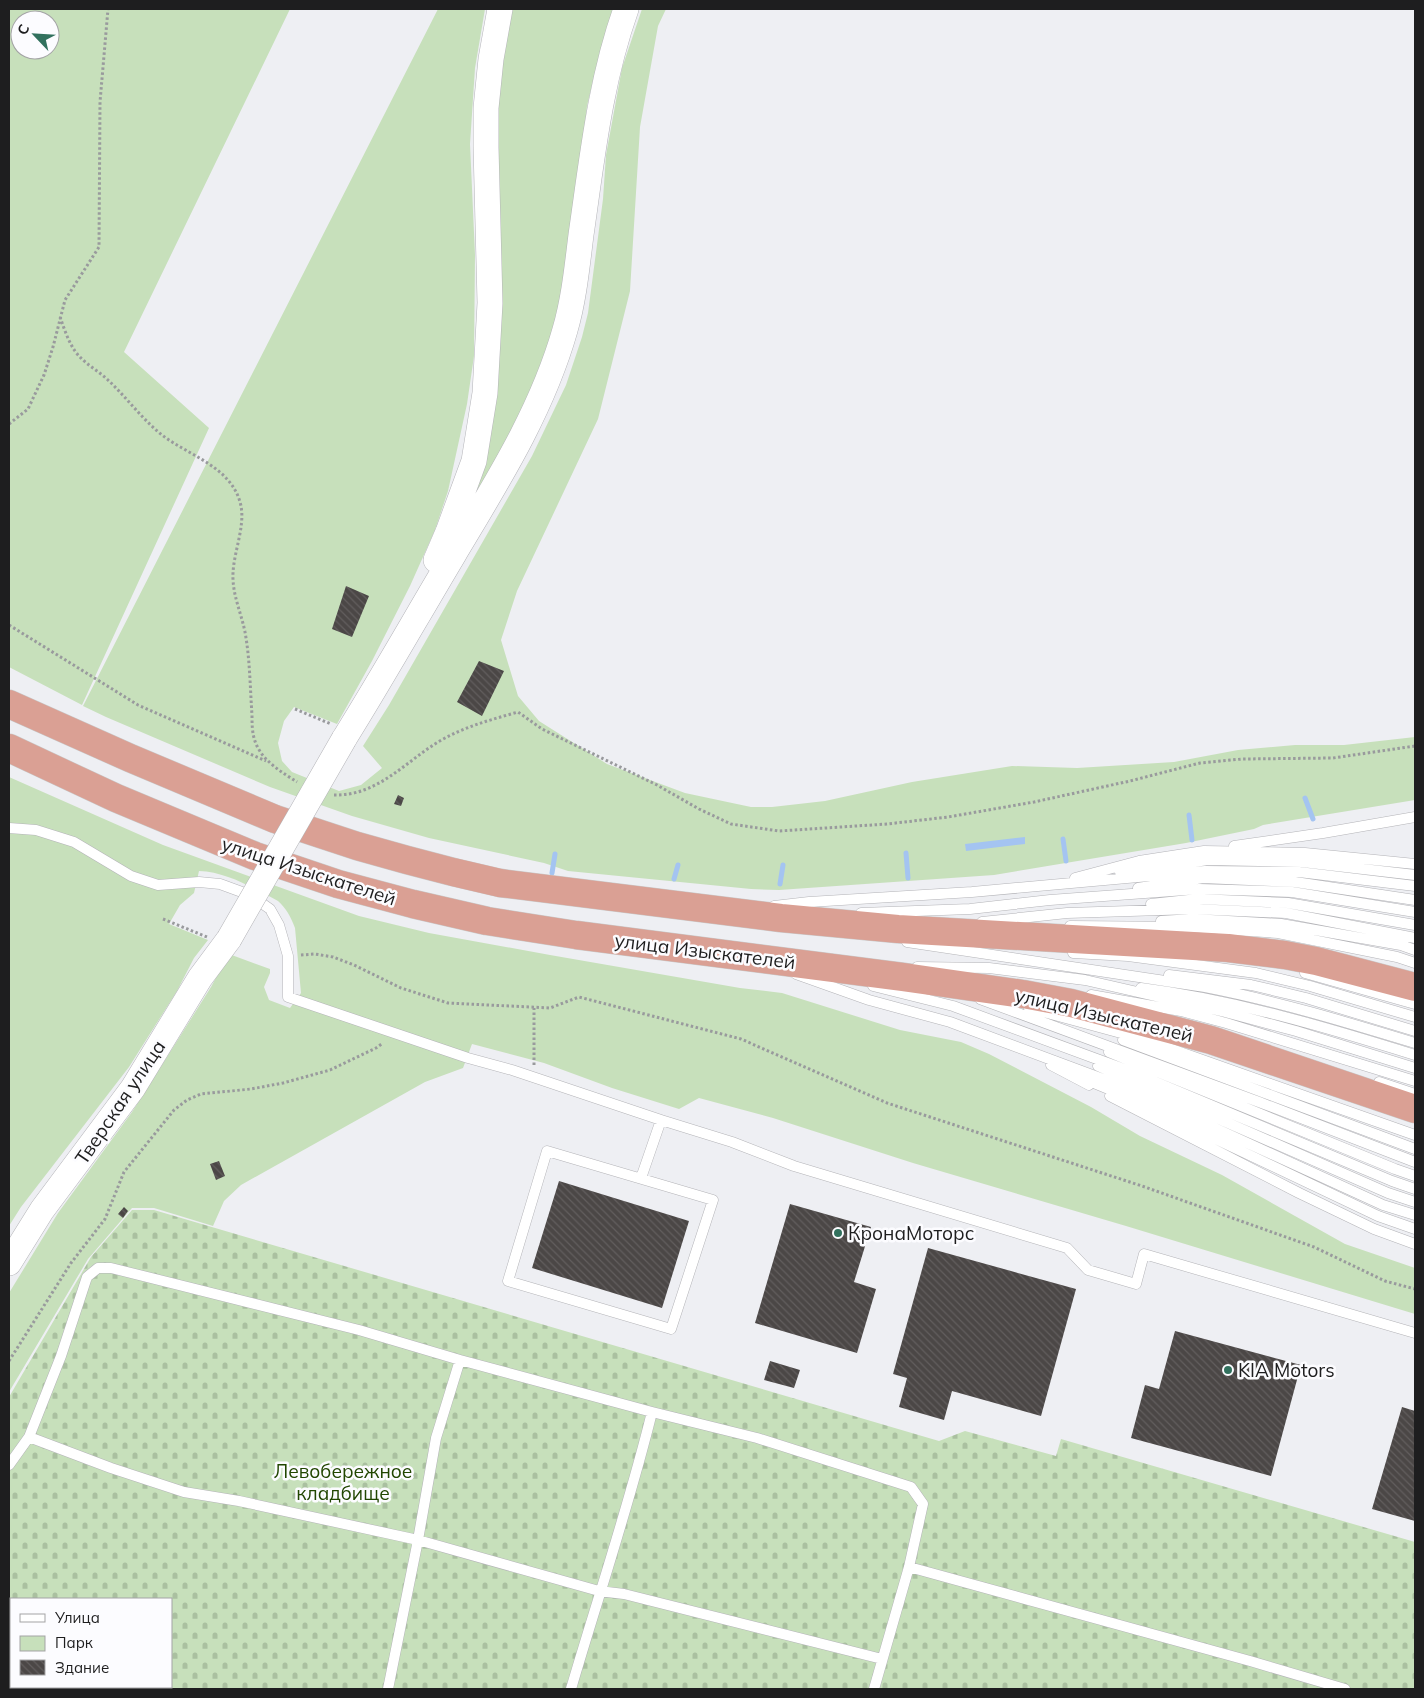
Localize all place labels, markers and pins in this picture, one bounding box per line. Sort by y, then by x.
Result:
place label: КронаМоторс [848,1221,974,1245]
marker: КронаМоторс [832,1227,844,1239]
place label: KIA Motors [1238,1358,1335,1382]
marker: KIA Motors [1222,1364,1234,1376]

